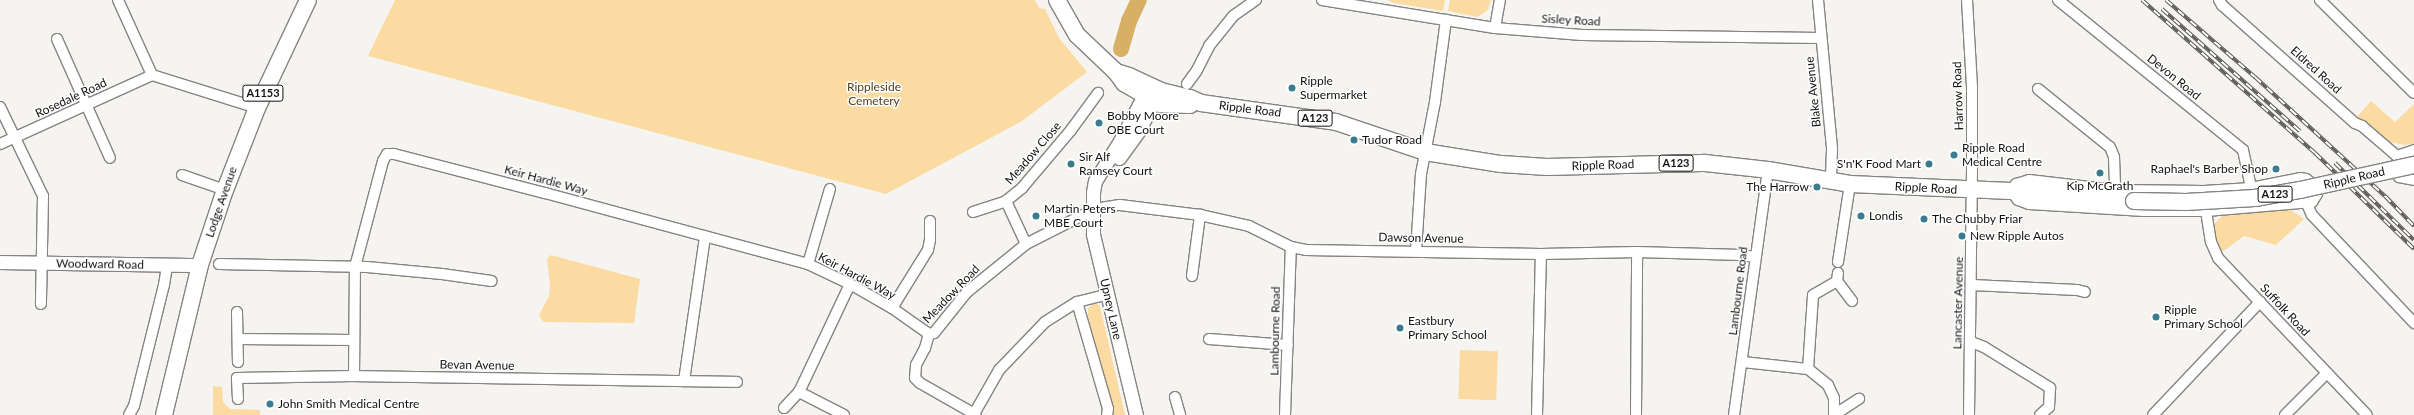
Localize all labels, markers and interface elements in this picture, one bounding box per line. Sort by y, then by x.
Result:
street label: Sisley Road [1541,11,1601,29]
street label: Eldred Road [2288,43,2344,97]
street label: Devon Road [2144,51,2204,103]
street label: Blake Avenue [1802,56,1824,128]
street label: Harrow Road [1950,61,1966,131]
place label: Ripple Supermarket [1300,74,1367,102]
street label: Rosedale Road [33,75,109,121]
park label: Rippleside Cemetery [847,80,901,108]
marker: Ripple Supermarket [1287,83,1297,93]
road number: A1153 [242,84,284,102]
street label: Ripple Road [1218,98,1282,120]
place label: Bobby Moore OBE Court [1107,109,1179,137]
road number: A123 [1297,109,1333,127]
marker: Bobby Moore OBE Court [1094,118,1104,128]
street label: Meadow Close [1002,119,1064,187]
place label: Tudor Road [1362,133,1422,147]
marker: Tudor Road [1349,135,1359,145]
place label: Ripple Road Medical Centre [1962,141,2042,169]
place label: Sir Alf Ramsey Court [1079,150,1153,178]
marker: Ripple Road Medical Centre [1949,150,1959,160]
road number: A123 [1658,154,1694,172]
street label: Ripple Road [1571,157,1635,173]
place label: S'n'K Food Mart [1837,157,1921,171]
marker: Sir Alf Ramsey Court [1066,159,1076,169]
marker: S'n'K Food Mart [1924,159,1934,169]
street label: Keir Hardie Way [503,162,589,198]
place label: Raphael's Barber Shop [2150,162,2268,176]
street label: Lodge Avenue [202,164,240,240]
marker: Raphael's Barber Shop [2271,164,2281,174]
street label: Ripple Road [2322,164,2386,192]
marker: Kip McGrath [2095,168,2105,178]
street label: Ripple Road [1894,179,1958,197]
place label: Kip McGrath [2066,179,2134,193]
place label: The Harrow [1746,180,1809,194]
marker: The Harrow [1812,182,1822,192]
road number: A123 [2257,185,2293,203]
place label: Martin Peters MBE Court [1044,202,1116,230]
place label: Londis [1869,209,1903,223]
marker: Martin Peters MBE Court [1031,211,1041,221]
marker: Londis [1856,211,1866,221]
place label: The Chubby Friar [1932,212,2023,226]
marker: The Chubby Friar [1919,214,1929,224]
place label: New Ripple Autos [1970,229,2065,243]
street label: Dawson Avenue [1378,230,1464,246]
marker: New Ripple Autos [1957,231,1967,241]
street label: Lambourne Road [1725,246,1751,336]
street label: Keir Hardie Way [816,249,898,303]
street label: Woodward Road [56,256,144,272]
street label: Lancaster Avenue [1950,256,1966,350]
street label: Meadow Road [919,262,983,326]
street label: Upney Lane [1097,277,1125,341]
street label: Suffolk Road [2257,281,2313,339]
street label: Lambourne Road [1267,286,1283,376]
place label: Ripple Primary School [2164,303,2243,331]
marker: Ripple Primary School [2151,312,2161,322]
place label: Eastbury Primary School [1408,314,1487,342]
marker: Eastbury Primary School [1395,323,1405,333]
street label: Bevan Avenue [439,357,515,373]
place label: John Smith Medical Centre [278,397,419,411]
marker: John Smith Medical Centre [265,399,275,409]

